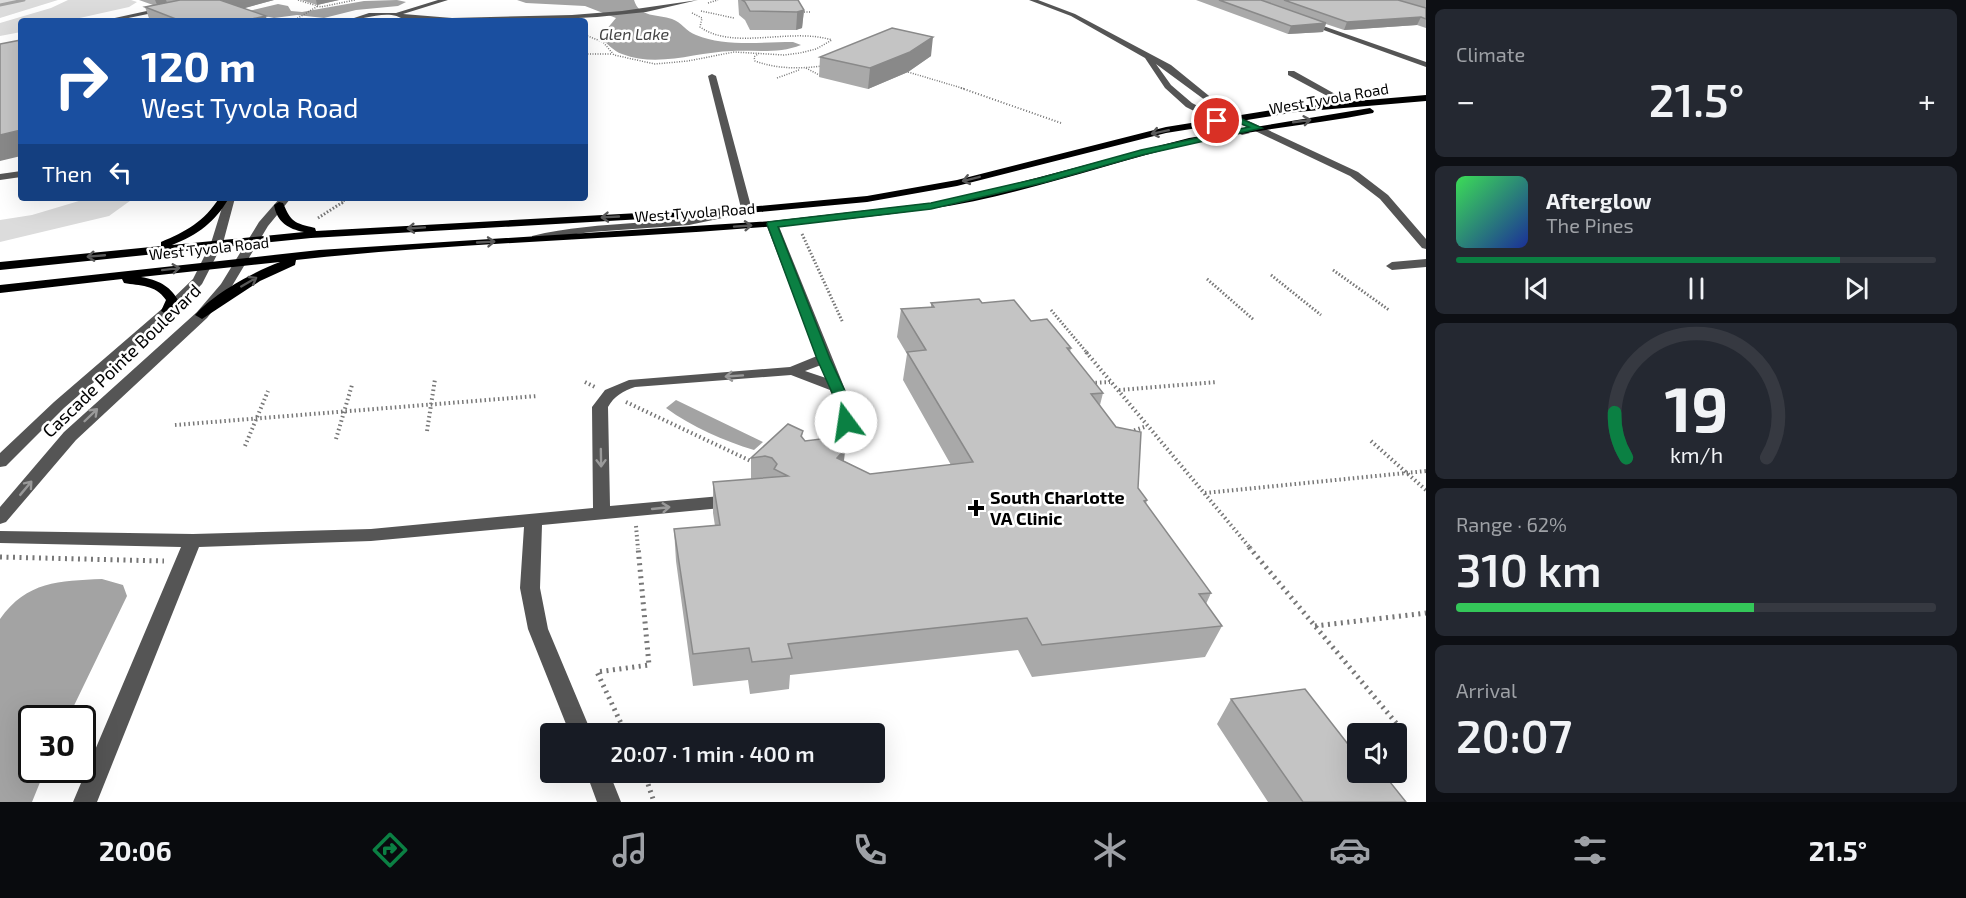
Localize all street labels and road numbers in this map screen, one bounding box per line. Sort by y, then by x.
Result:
street label: West Tyvola Road [1268,79,1390,117]
street label: West Tyvola Road [634,199,756,225]
street label: West Tyvola Road [148,233,270,263]
street label: Cascade Pointe Boulevard [38,279,205,442]

